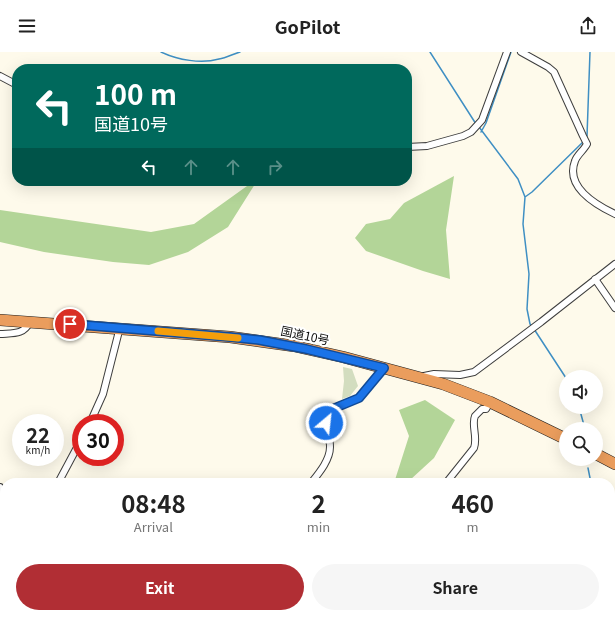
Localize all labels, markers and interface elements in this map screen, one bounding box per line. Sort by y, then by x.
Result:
text: GoPilot [275,13,340,39]
icon: menu [16,15,38,37]
icon: share [577,15,599,37]
text: 100 m [94,73,177,113]
icon: left [28,80,80,132]
text: 国道10号 [94,110,168,136]
icon: left [138,156,160,178]
icon: ahead [180,156,202,178]
icon: ahead [222,156,244,178]
icon: right [264,156,286,178]
pin [53,307,87,341]
icon: arrive [59,313,81,335]
street label: 国道10号 [279,321,331,348]
map controls [559,370,603,466]
button: sound [559,370,603,414]
position arrow [305,402,347,444]
speed limit sign: 30 [72,414,124,466]
text: 22 [26,420,50,449]
button: search [559,422,603,466]
text: km/h [26,442,50,457]
text: 08:48 [121,485,186,520]
text: 2 [311,485,326,520]
text: 460 [451,485,494,520]
text: Arrival [134,517,173,536]
text: min [307,517,330,536]
text: m [467,517,479,536]
button: Exit [16,564,304,610]
button: Share [312,564,599,610]

